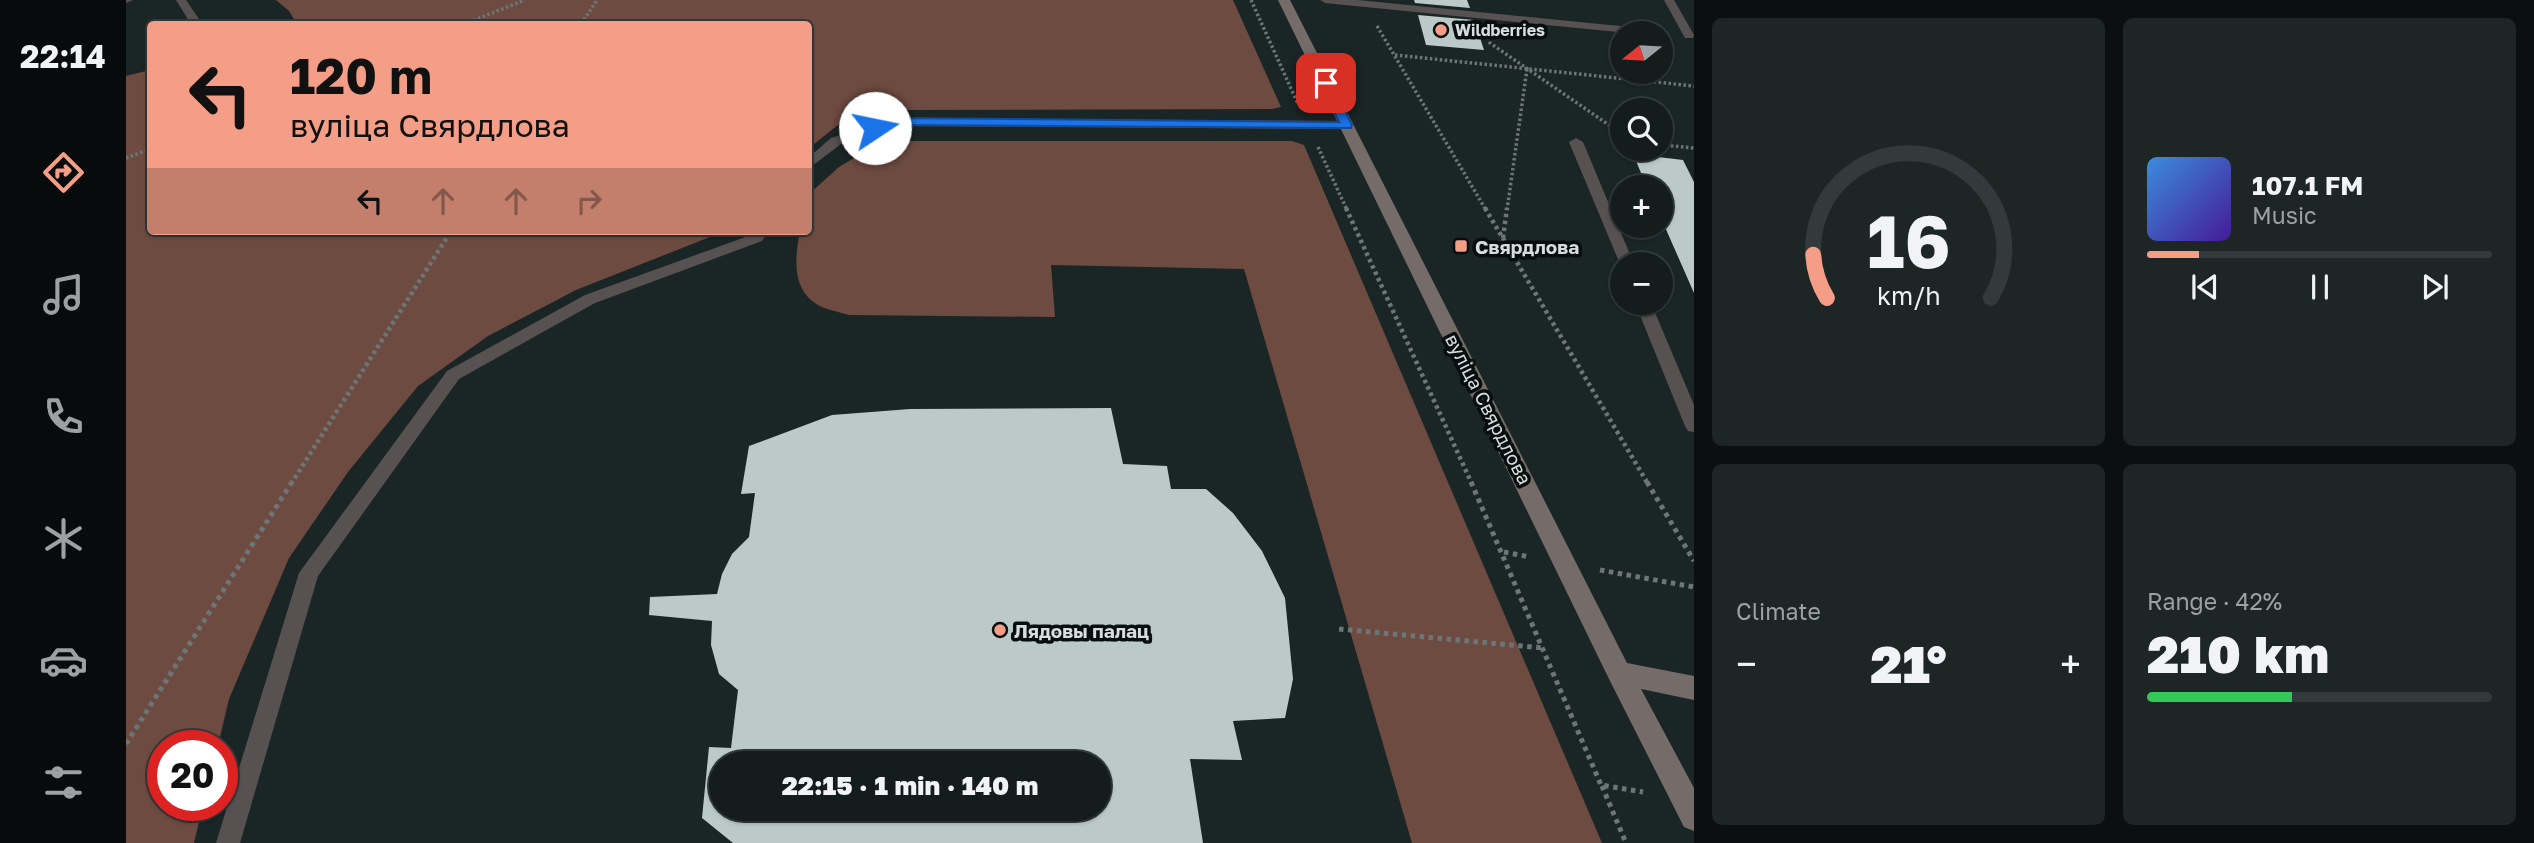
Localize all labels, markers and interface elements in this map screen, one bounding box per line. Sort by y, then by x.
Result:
place label: Wildberries [1455,20,1545,40]
north arrow [1610,21,1673,84]
map controls [1610,21,1673,315]
marker: Wildberries [1433,22,1449,38]
text: 22:14 [20,37,106,75]
text: 120 m [290,46,432,105]
icon: left [175,49,266,140]
pin [1296,53,1356,113]
icon: arrive [1307,64,1345,102]
position arrow [838,91,912,165]
button: search [1610,98,1673,161]
text: вуліца Свярдлова [290,106,570,144]
icon: directions [39,148,88,197]
text: 107.1 FM [2252,170,2363,201]
button: + [1610,175,1673,238]
icon: left [351,182,389,220]
icon: ahead [424,182,462,220]
icon: ahead [497,182,535,220]
icon: right [570,182,608,220]
text: 16 [1867,197,1950,284]
text: Music [2252,201,2317,229]
place label: Свярдлова [1475,235,1579,258]
marker: Свярдлова [1453,238,1469,254]
button: − [1610,252,1673,315]
icon: previous [2186,268,2224,306]
icon: pause [2301,268,2339,306]
icon: next [2416,268,2454,306]
icon: music [39,270,88,319]
text: km/h [1877,280,1940,311]
street label: вуліца Свярдлова [1441,330,1537,488]
icon: phone [39,392,88,441]
icon: climate [39,514,88,563]
text: Range · 42% [2147,587,2282,615]
text: Climate [1736,597,1821,625]
place label: Лядовы палац [1014,619,1149,642]
marker: Лядовы палац [992,622,1008,638]
text: 210 km [2147,622,2329,684]
text: 21° [1870,632,1947,694]
icon: car [39,636,88,685]
text: − [1736,641,1757,686]
text: + [2060,641,2081,686]
speed limit sign: 20 [147,730,238,821]
icon: filters [39,758,88,807]
text: 22:15 · 1 min · 140 m [782,770,1038,801]

